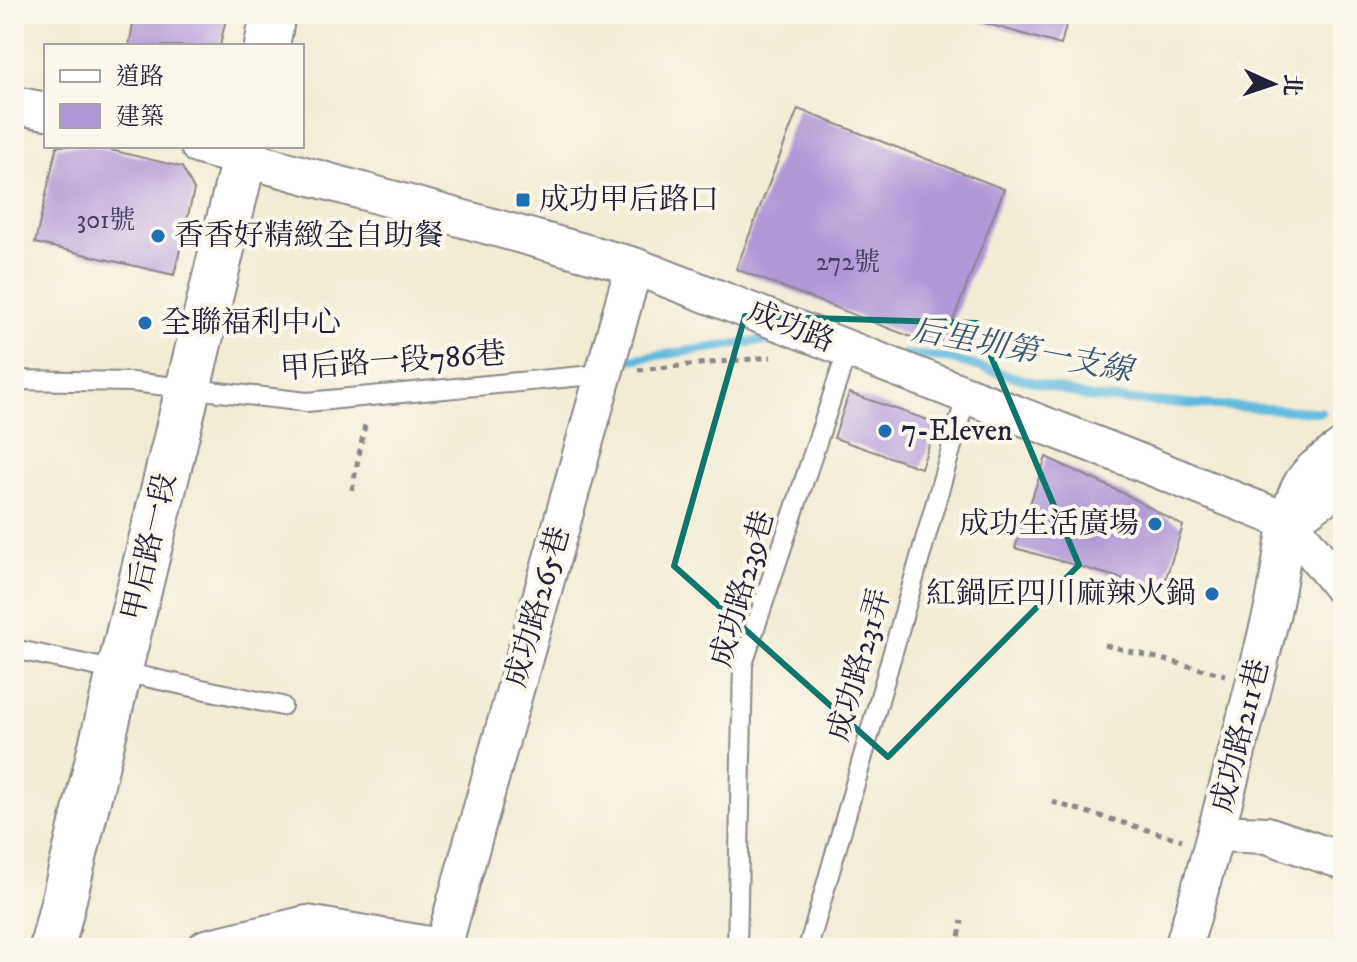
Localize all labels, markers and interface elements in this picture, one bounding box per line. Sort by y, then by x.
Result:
legend [44,44,304,148]
north arrow [1233,44,1313,124]
text: 道路 [116,62,164,92]
text: 北 [1277,73,1306,97]
text: 建築 [116,102,164,132]
place label: 成功甲后路口 [539,182,719,219]
marker: 成功甲后路口 [514,191,532,209]
house number: 301號 [76,204,136,237]
place label: 香香好精緻全自助餐 [174,218,444,255]
marker: 香香好精緻全自助餐 [149,227,167,245]
house number: 272號 [816,246,880,279]
street label: 成功路 [742,293,840,361]
place label: 全聯福利中心 [161,305,341,342]
water label: 后里圳第一支線 [908,310,1139,393]
marker: 全聯福利中心 [136,314,154,332]
street label: 甲后路一段786巷 [279,336,507,388]
place label: 7-Eleven [901,413,1013,450]
marker: 7-Eleven [876,422,894,440]
street label: 甲后路一段 [115,470,185,624]
place label: 成功生活廣場 [959,506,1139,543]
street label: 成功路239巷 [703,507,783,671]
marker: 成功生活廣場 [1146,515,1164,533]
street label: 成功路265巷 [497,522,579,692]
place label: 紅鍋匠四川麻辣火鍋 [926,576,1196,613]
street label: 成功路231弄 [821,584,899,746]
marker: 紅鍋匠四川麻辣火鍋 [1203,585,1221,603]
street label: 成功路211巷 [1204,655,1278,817]

